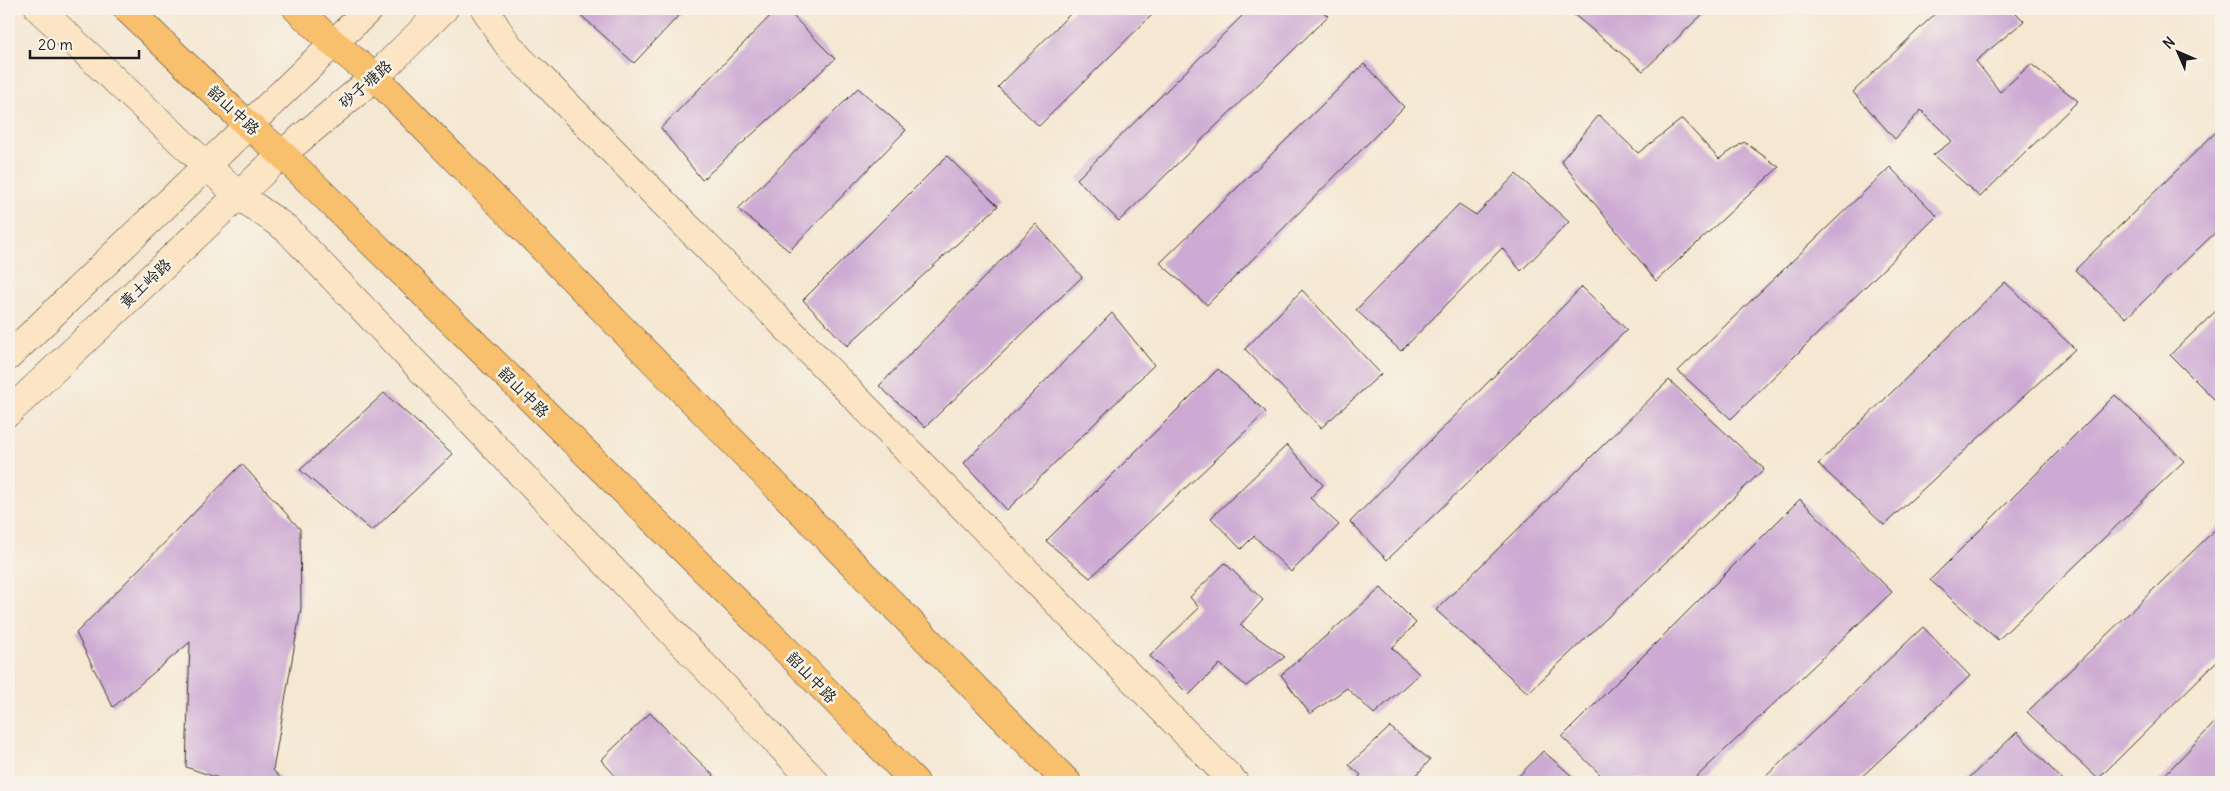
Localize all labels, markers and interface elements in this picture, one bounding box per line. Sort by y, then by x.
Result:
scale bar [30,28,139,60]
north arrow [2152,28,2202,78]
text: N [2159,33,2179,53]
text: 20 m [38,35,73,54]
street label: 砂子塘路 [334,55,396,113]
street label: 韶山中路 [204,81,264,139]
street label: 黄土岭路 [115,254,175,312]
street label: 韶山中路 [494,362,554,422]
street label: 韶山中路 [783,647,841,707]

